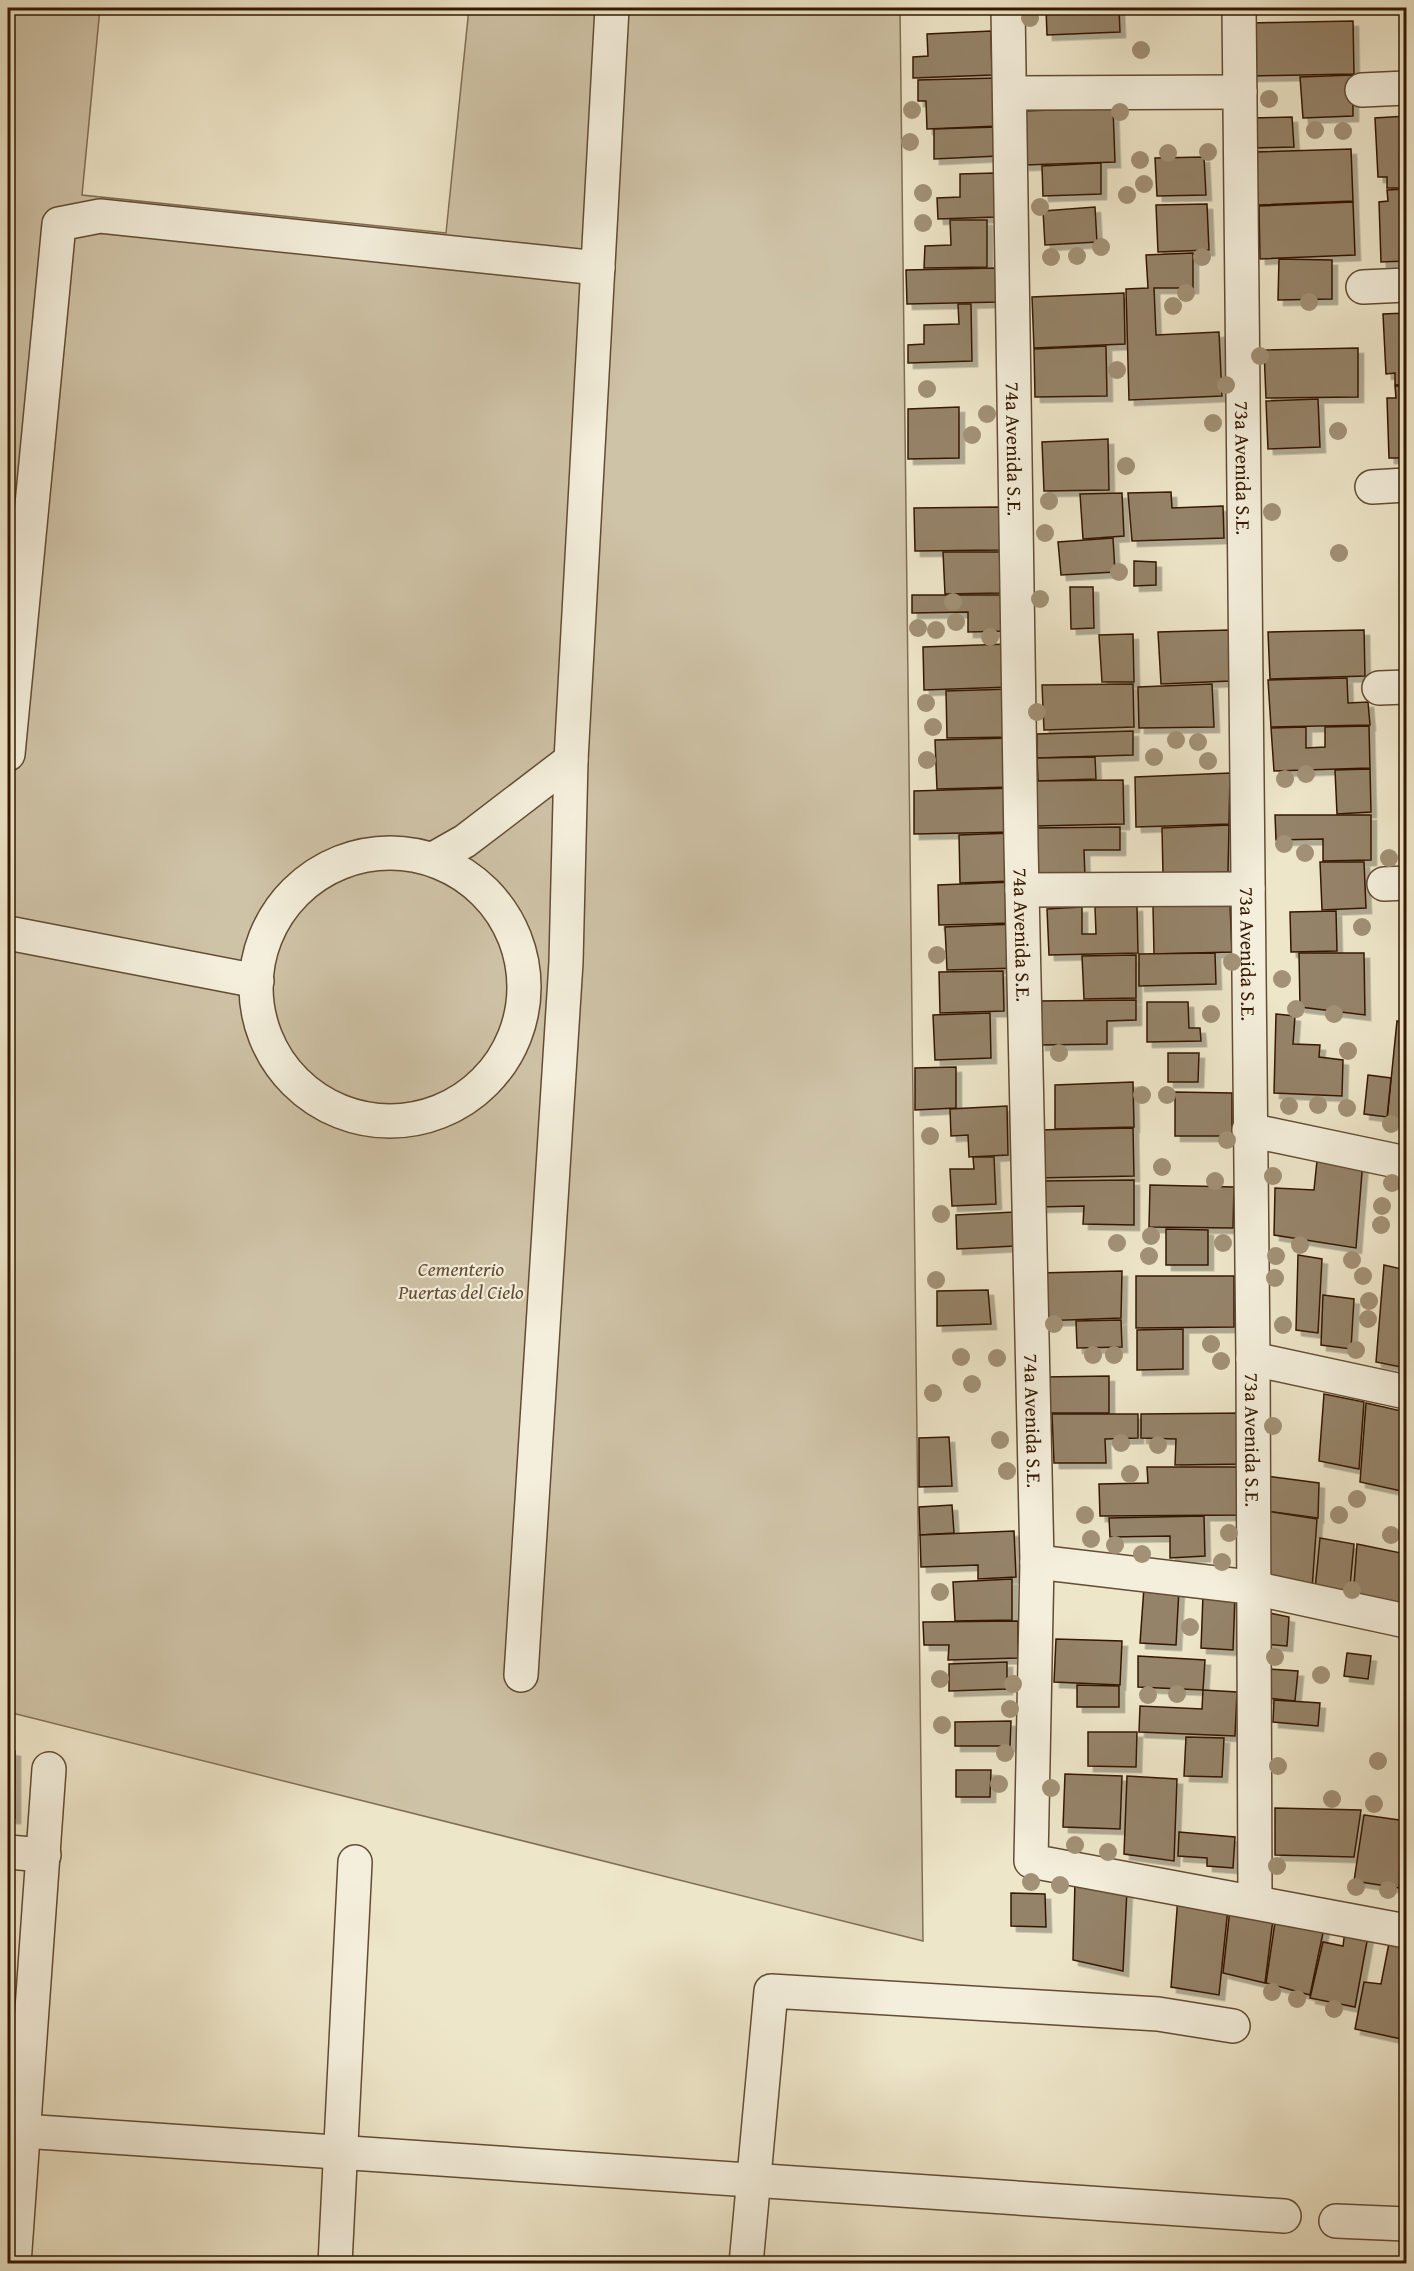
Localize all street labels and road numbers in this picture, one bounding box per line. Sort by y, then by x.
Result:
street label: 74a Avenida S.E. [999,382,1030,516]
street label: 73a Avenida S.E. [1229,401,1259,535]
street label: 74a Avenida S.E. [1007,867,1039,1002]
street label: 73a Avenida S.E. [1234,887,1264,1021]
street label: 74a Avenida S.E. [1018,1353,1050,1488]
street label: 73a Avenida S.E. [1239,1373,1268,1507]

